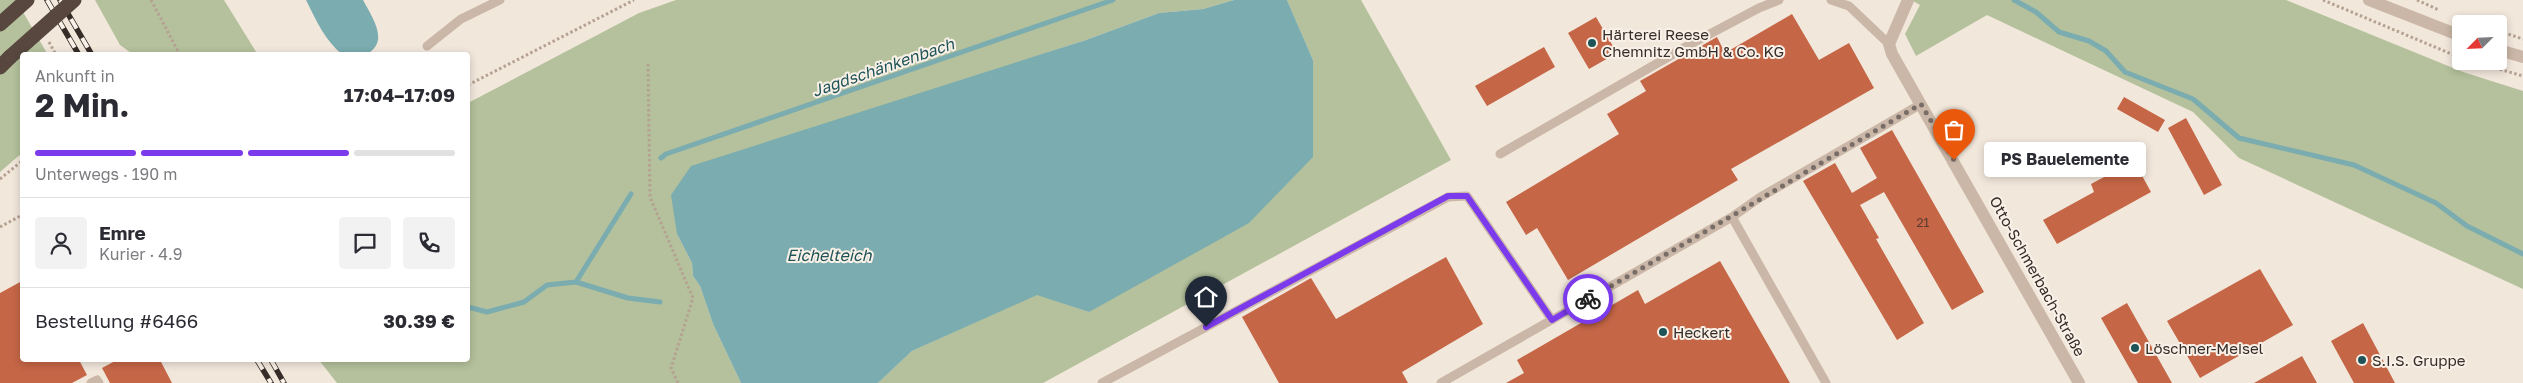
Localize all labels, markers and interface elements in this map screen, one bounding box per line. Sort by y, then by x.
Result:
north arrow [2452,15,2508,70]
map controls [2452,15,2507,70]
place label: Härterei Reese Chemnitz GmbH & Co. KG [1602,25,1784,60]
water label: Jagdschänkenbach [809,33,958,101]
marker: Härterei Reese Chemnitz GmbH & Co. KG [1586,37,1598,49]
text: Ankunft in [35,66,115,86]
text: 17:04–17:09 [344,83,455,106]
text: 2 Min. [35,86,129,124]
pin [1933,109,1975,160]
icon: bag [1940,116,1968,144]
callout: PS Bauelemente [1984,142,2146,178]
text: PS Bauelemente [2001,149,2129,169]
text: Unterwegs · 190 m [35,164,177,184]
street label: Otto-Schmerbach-Straße [1986,193,2090,359]
house number: 21 [1917,215,1930,230]
button: person [35,217,87,269]
button: chat [339,217,391,269]
button: phone [403,217,455,269]
text: Emre [99,221,146,244]
text: Kurier · 4.9 [99,244,183,264]
water label: Eichelteich [786,245,873,265]
courier [1563,274,1613,324]
pin [1185,276,1227,327]
icon: home [1192,283,1220,311]
icon: bike [1574,285,1602,313]
text: Bestellung #6466 [35,309,198,332]
text: 30.39 € [383,309,455,332]
place label: Heckert [1673,323,1730,341]
marker: Heckert [1657,326,1669,338]
place label: Löschner-Meisel [2145,339,2264,357]
marker: Löschner-Meisel [2129,342,2141,354]
place label: S.I.S. Gruppe [2372,351,2466,369]
marker: S.I.S. Gruppe [2356,354,2368,366]

